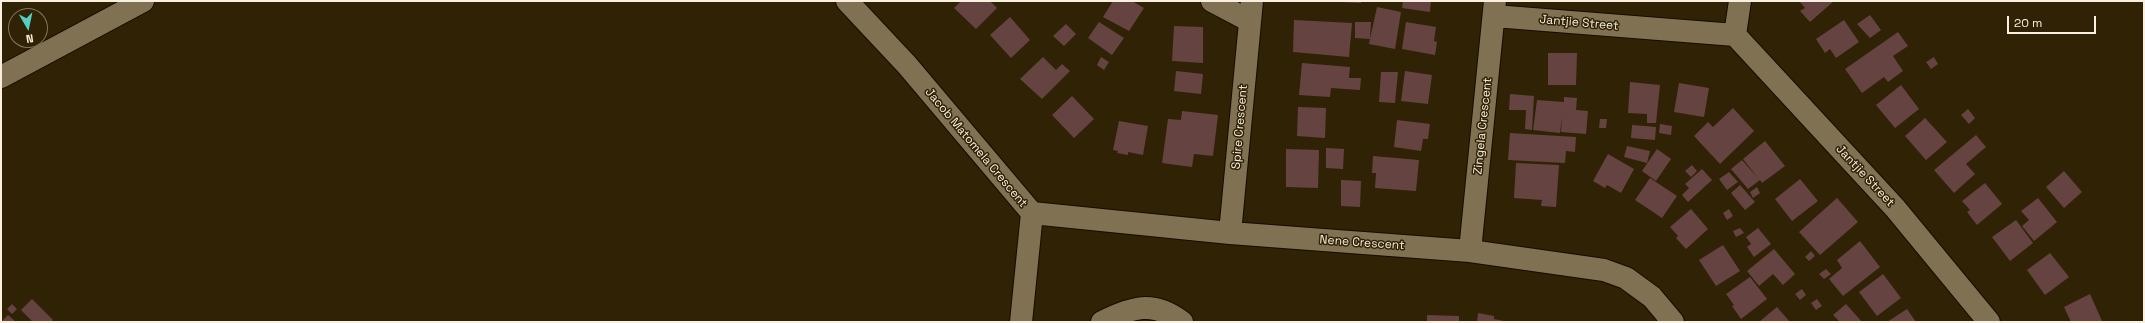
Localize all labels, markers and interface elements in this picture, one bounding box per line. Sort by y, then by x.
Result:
north arrow [8,8,48,48]
scale bar [2009,8,2098,34]
street label: Jantjie Street [1539,12,1619,34]
text: 20 m [2014,15,2042,31]
text: N [25,31,34,46]
street label: Zingela Crescent [1471,77,1495,175]
street label: Spire Crescent [1229,84,1251,170]
street label: Jacob Matomela Crescent [922,85,1030,211]
street label: Jantjie Street [1833,142,1897,210]
street label: Nene Crescent [1319,233,1405,253]

